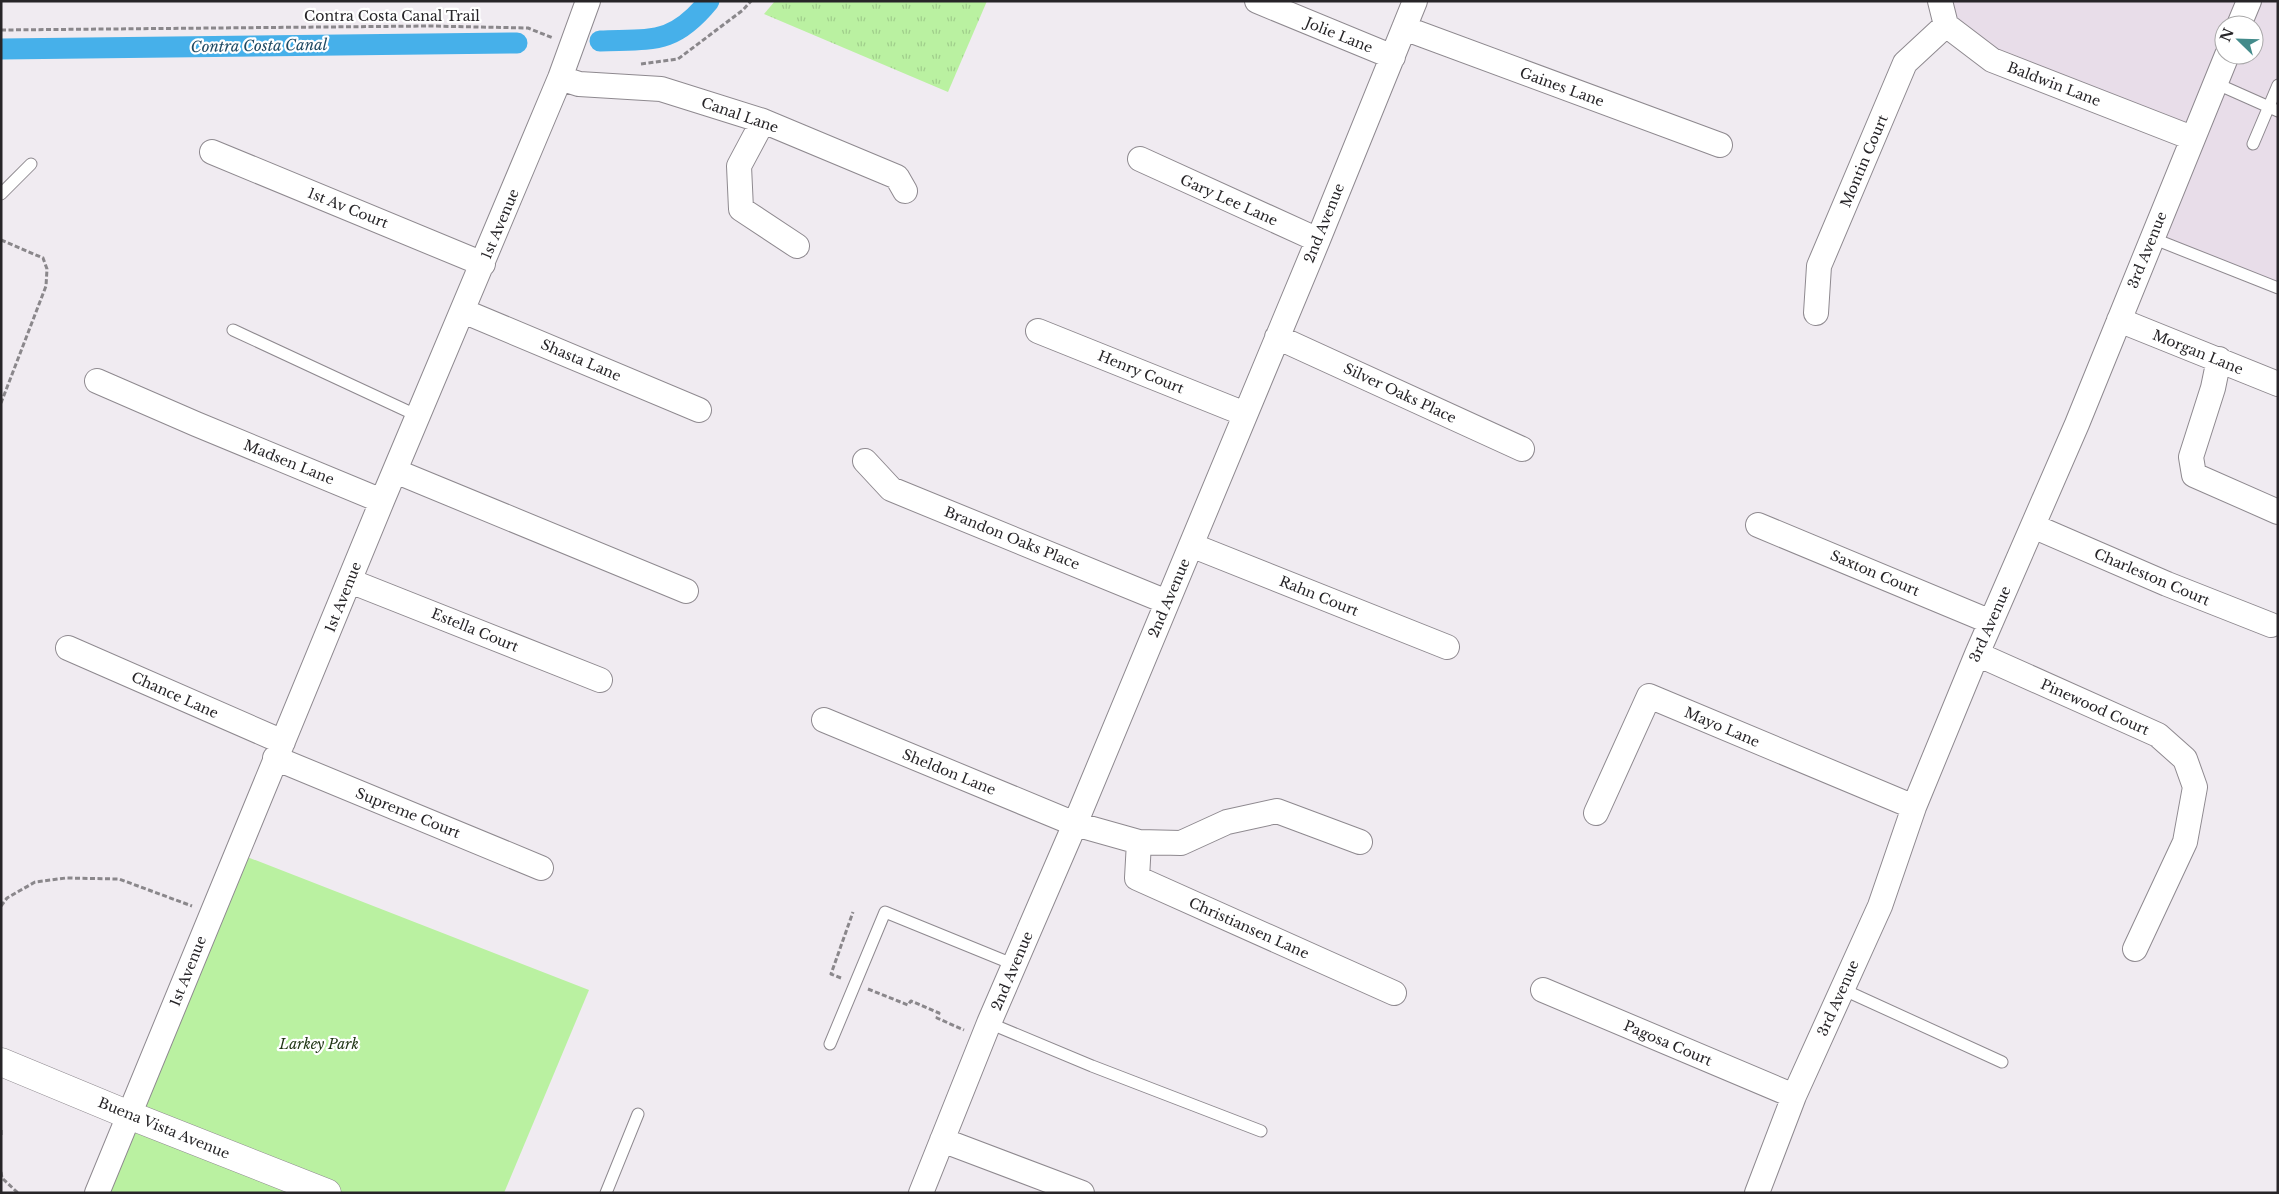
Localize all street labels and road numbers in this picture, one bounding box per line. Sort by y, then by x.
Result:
street label: Contra Costa Canal Trail [304,7,480,25]
street label: Jolie Lane [1301,13,1375,57]
street label: Baldwin Lane [2005,58,2103,110]
street label: Gaines Lane [1517,63,1607,111]
street label: Canal Lane [699,93,781,137]
street label: Montin Court [1836,111,1892,210]
street label: Gary Lee Lane [1177,170,1281,230]
street label: 2nd Avenue [1300,180,1348,266]
street label: 1st Av Court [305,184,392,233]
street label: 1st Avenue [477,186,523,262]
street label: 3rd Avenue [2123,209,2171,291]
street label: Morgan Lane [2150,326,2246,378]
street label: Shasta Lane [538,335,624,385]
street label: Henry Court [1095,347,1187,398]
street label: Silver Oaks Place [1341,359,1459,427]
street label: Madsen Lane [241,436,337,488]
street label: Brandon Oaks Place [942,503,1082,573]
street label: Charleston Court [2091,544,2213,610]
street label: Saxton Court [1828,546,1923,600]
street label: 2nd Avenue [1144,556,1194,640]
street label: 1st Avenue [321,559,365,635]
street label: Rahn Court [1277,572,1362,620]
street label: 3rd Avenue [1965,583,2015,665]
street label: Estella Court [429,604,522,656]
street label: Chance Lane [129,668,221,722]
street label: Pinewood Court [2038,675,2153,739]
street label: Mayo Lane [1682,703,1762,751]
street label: Sheldon Lane [900,745,998,799]
street label: Supreme Court [353,784,464,842]
street label: Christiansen Lane [1186,893,1312,963]
street label: 2nd Avenue [987,929,1037,1013]
street label: 1st Avenue [166,933,210,1009]
street label: 3rd Avenue [1813,957,1863,1039]
street label: Pagosa Court [1621,1016,1716,1070]
street label: Buena Vista Avenue [96,1093,232,1163]

